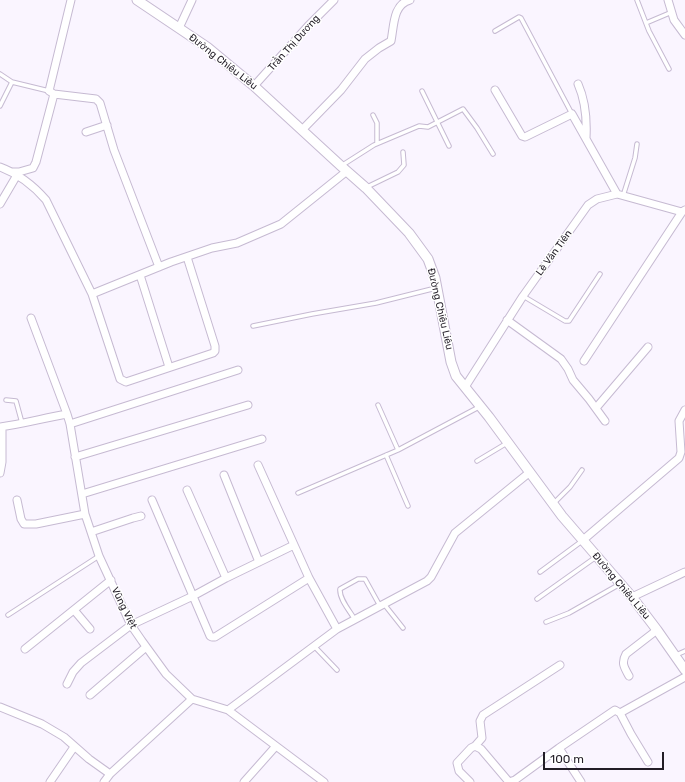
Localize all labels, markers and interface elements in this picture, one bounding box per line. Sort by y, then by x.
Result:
street label: Trần Thị Dương [266,13,322,73]
street label: Đường Chiêu Liêu [186,32,260,92]
street label: Lê Văn Tiên [533,228,575,278]
street label: Đường Chiêu Liêu [425,267,455,351]
street label: Đường Chiêu Liêu [590,550,652,622]
street label: Vũng Việt [109,585,139,631]
scale bar [545,744,666,770]
text: 100 m [550,752,584,766]

